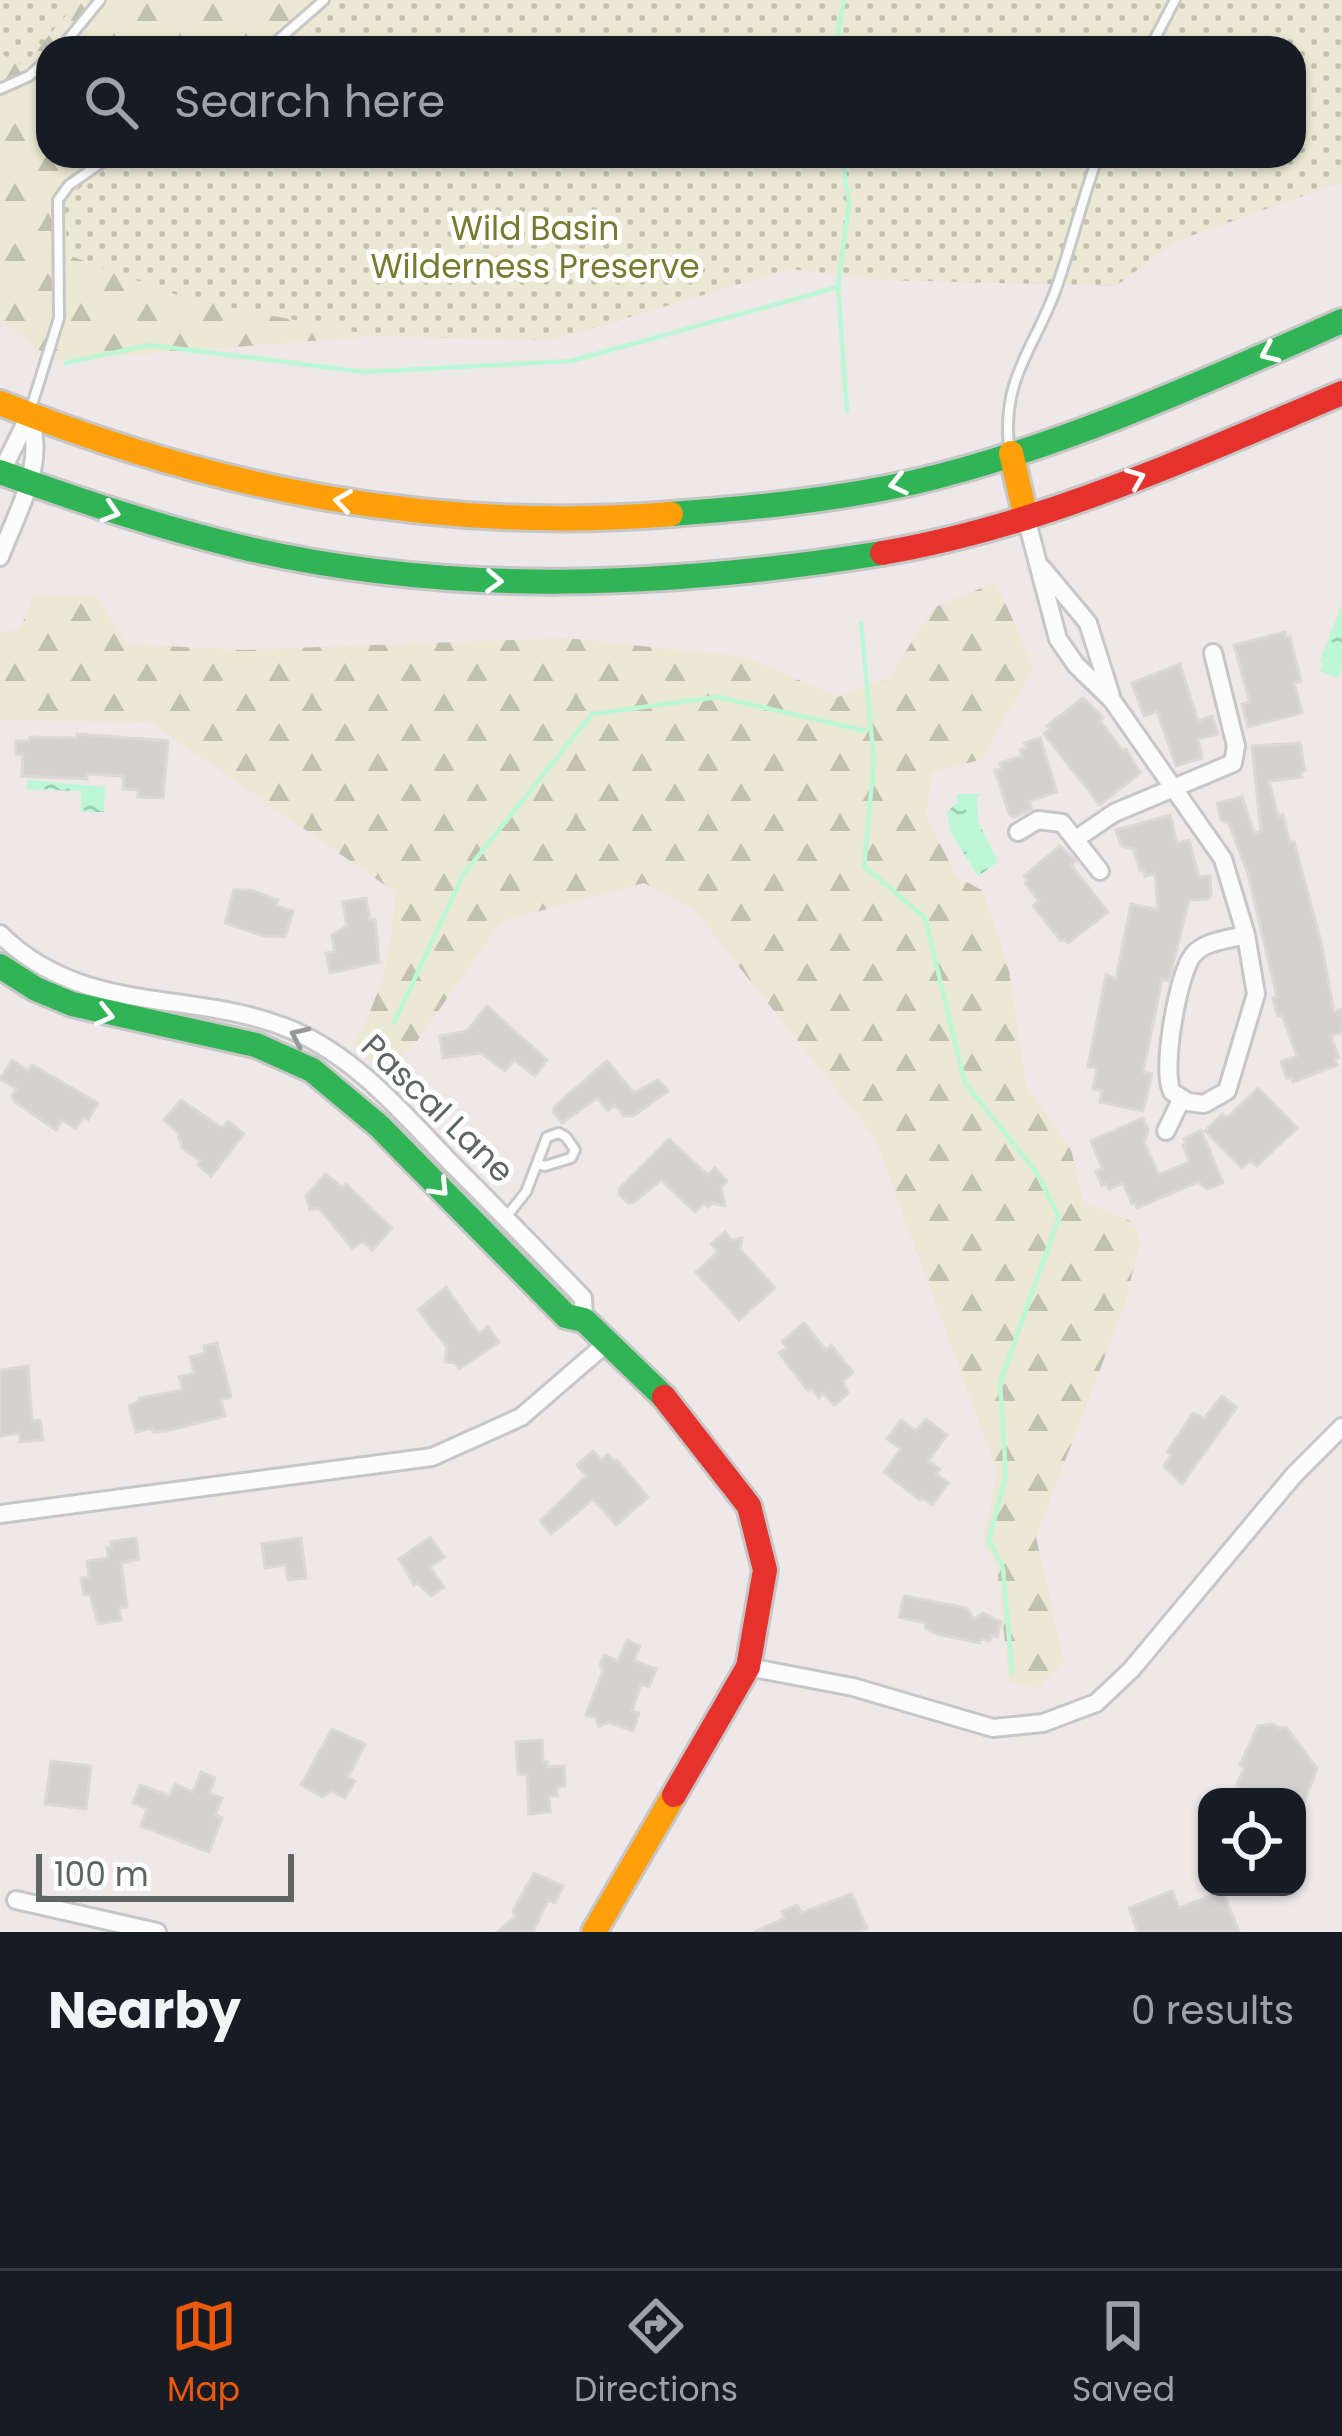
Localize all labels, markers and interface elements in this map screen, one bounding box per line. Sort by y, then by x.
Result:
search box [36,36,1306,168]
icon: search [78,69,144,135]
text: Search here [174,70,445,133]
park label: Wild Basin Wilderness Preserve [370,205,700,290]
one-way arrow [1259,339,1280,363]
one-way arrow [1125,468,1146,492]
one-way arrow [888,471,908,496]
one-way arrow [333,489,353,515]
one-way arrow [100,498,121,523]
one-way arrow [485,568,504,594]
one-way arrow [94,1001,114,1026]
street label: Pascal Lane [351,1023,524,1193]
one-way arrow [290,1027,311,1050]
one-way arrow [425,1174,447,1196]
map controls [1198,1788,1306,1896]
button: locate [1198,1788,1306,1896]
scale bar [36,1848,294,1901]
text: 100 m [54,1851,149,1898]
text: Nearby [48,1974,241,2046]
text: 0 results [1131,1983,1294,2038]
tab: Map [167,2293,240,2415]
tab: Directions [574,2293,738,2415]
tab: Saved [1072,2293,1175,2415]

